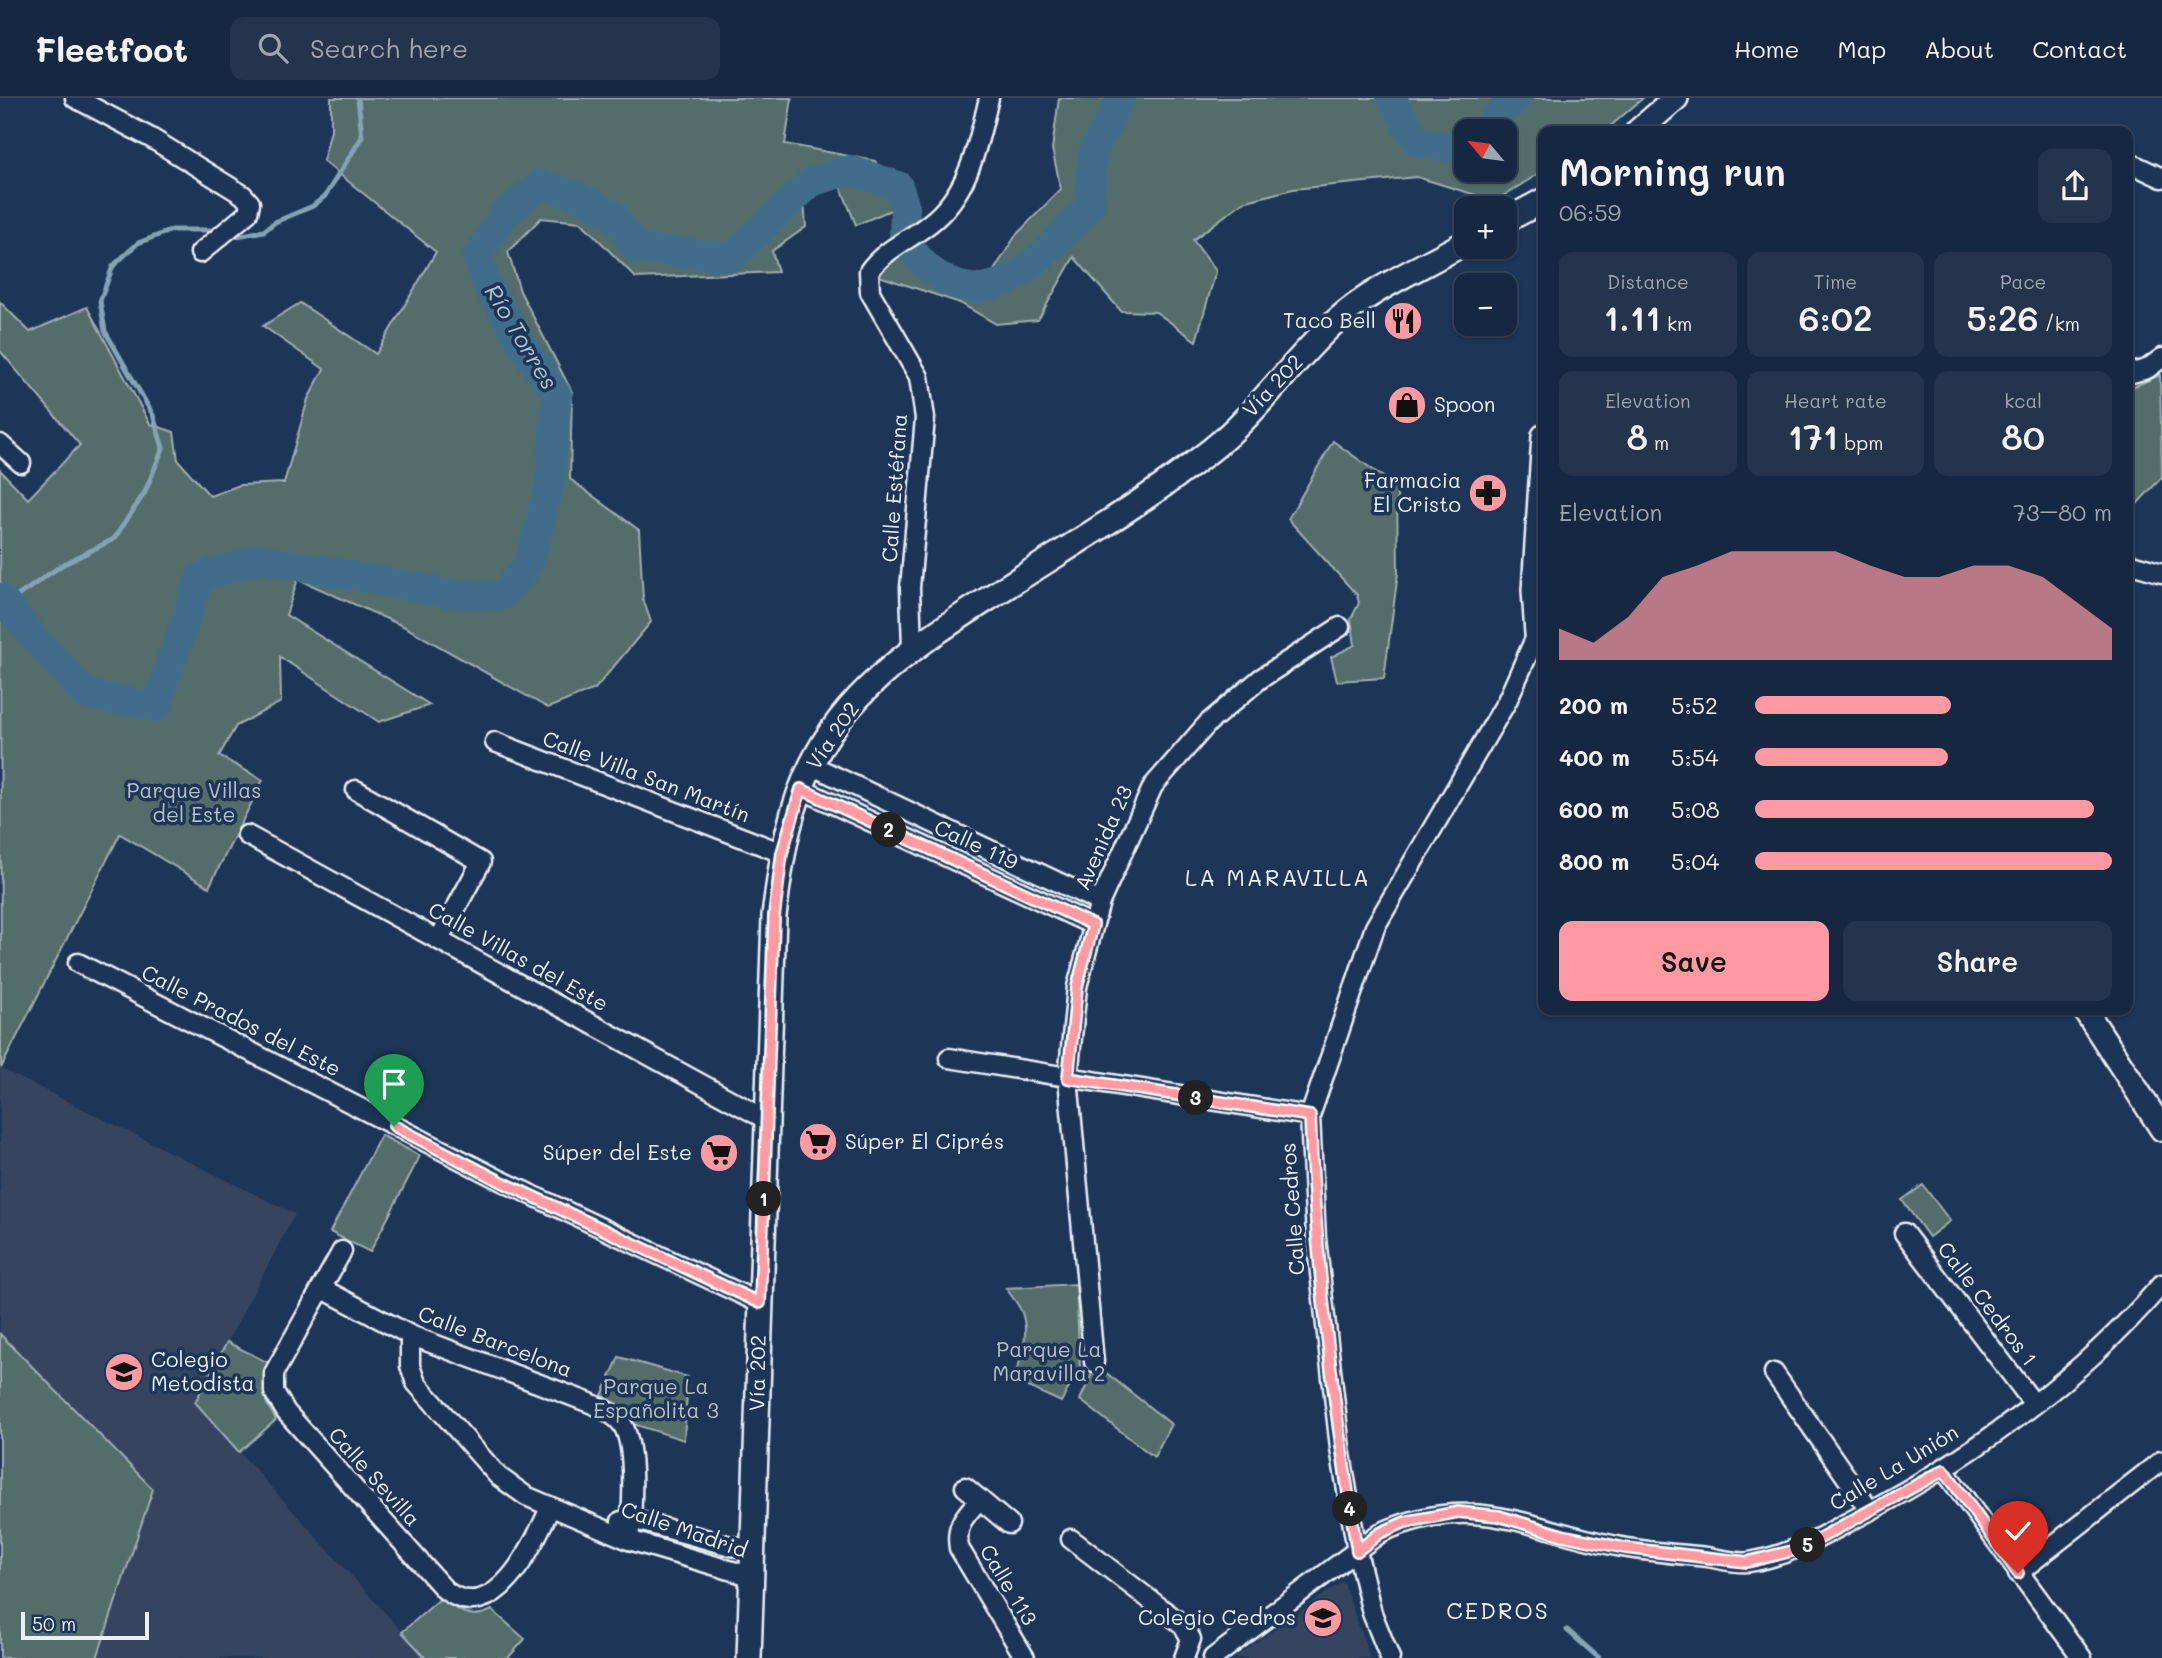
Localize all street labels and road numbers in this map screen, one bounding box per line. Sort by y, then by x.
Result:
street label: Vía 202 [1236,348,1308,422]
street label: Calle Estéfana [875,413,912,563]
street label: Vía 202 [799,696,864,774]
street label: Calle Villa San Martín [539,724,754,828]
street label: Avenida 23 [1068,781,1138,894]
street label: Calle 119 [930,812,1023,875]
street label: Calle Villas del Este [424,895,613,1016]
street label: Calle Prados del Este [137,958,346,1082]
street label: Calle Cedros [1273,1142,1310,1276]
street label: Calle Cedros 1 [1933,1235,2044,1371]
street label: Calle Barcelona [415,1299,576,1382]
street label: Vía 202 [742,1335,771,1411]
street label: Calle La Unión [1824,1418,1962,1516]
street label: Calle Sevilla [323,1421,427,1531]
street label: Calle Madrid [618,1494,751,1563]
street label: Calle 113 [975,1539,1044,1630]

